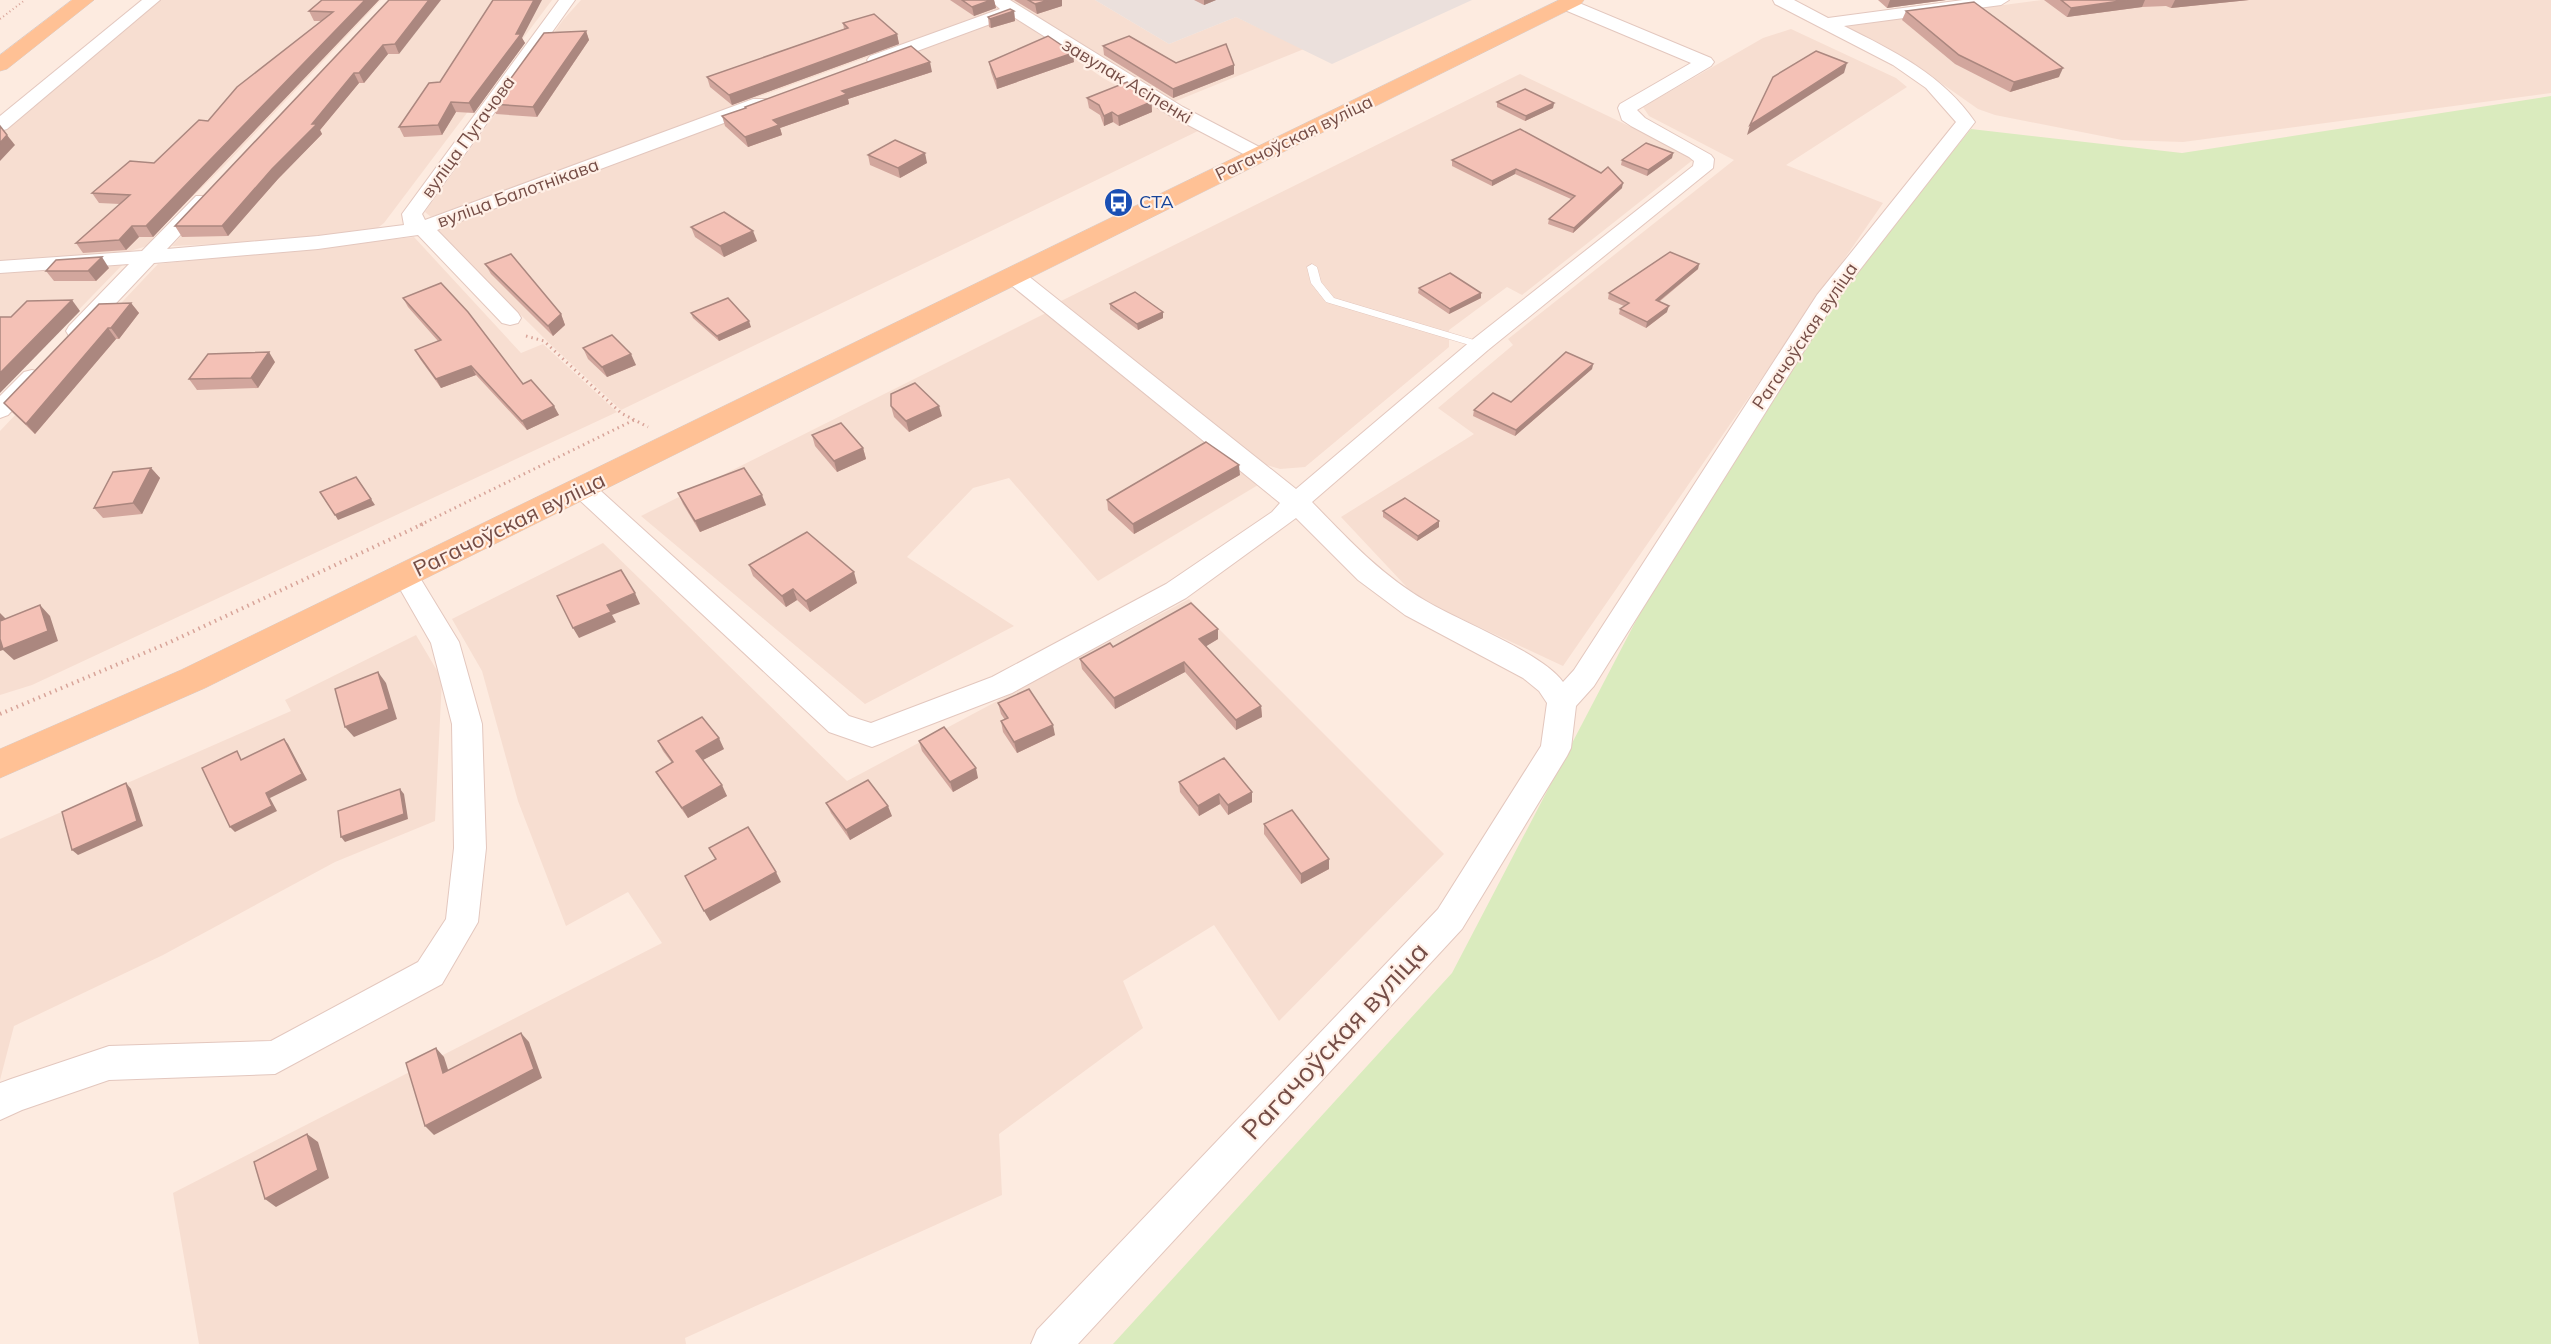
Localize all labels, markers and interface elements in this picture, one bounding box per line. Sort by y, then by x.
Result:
street label: завулак Асіпенкі [1058,33,1196,128]
street label: вуліца Пугачова [416,71,520,202]
street label: Рагачоўская вуліца [1211,89,1376,186]
street label: вуліца Балотнікава [434,153,602,232]
bus stop icon: СТА [1102,186,1134,218]
place label: СТА [1139,190,1174,213]
street label: Рагачоўская вуліца [1747,258,1862,414]
street label: Рагачоўская вуліца [408,465,610,583]
street label: Рагачоўская вуліца [1234,934,1435,1146]

